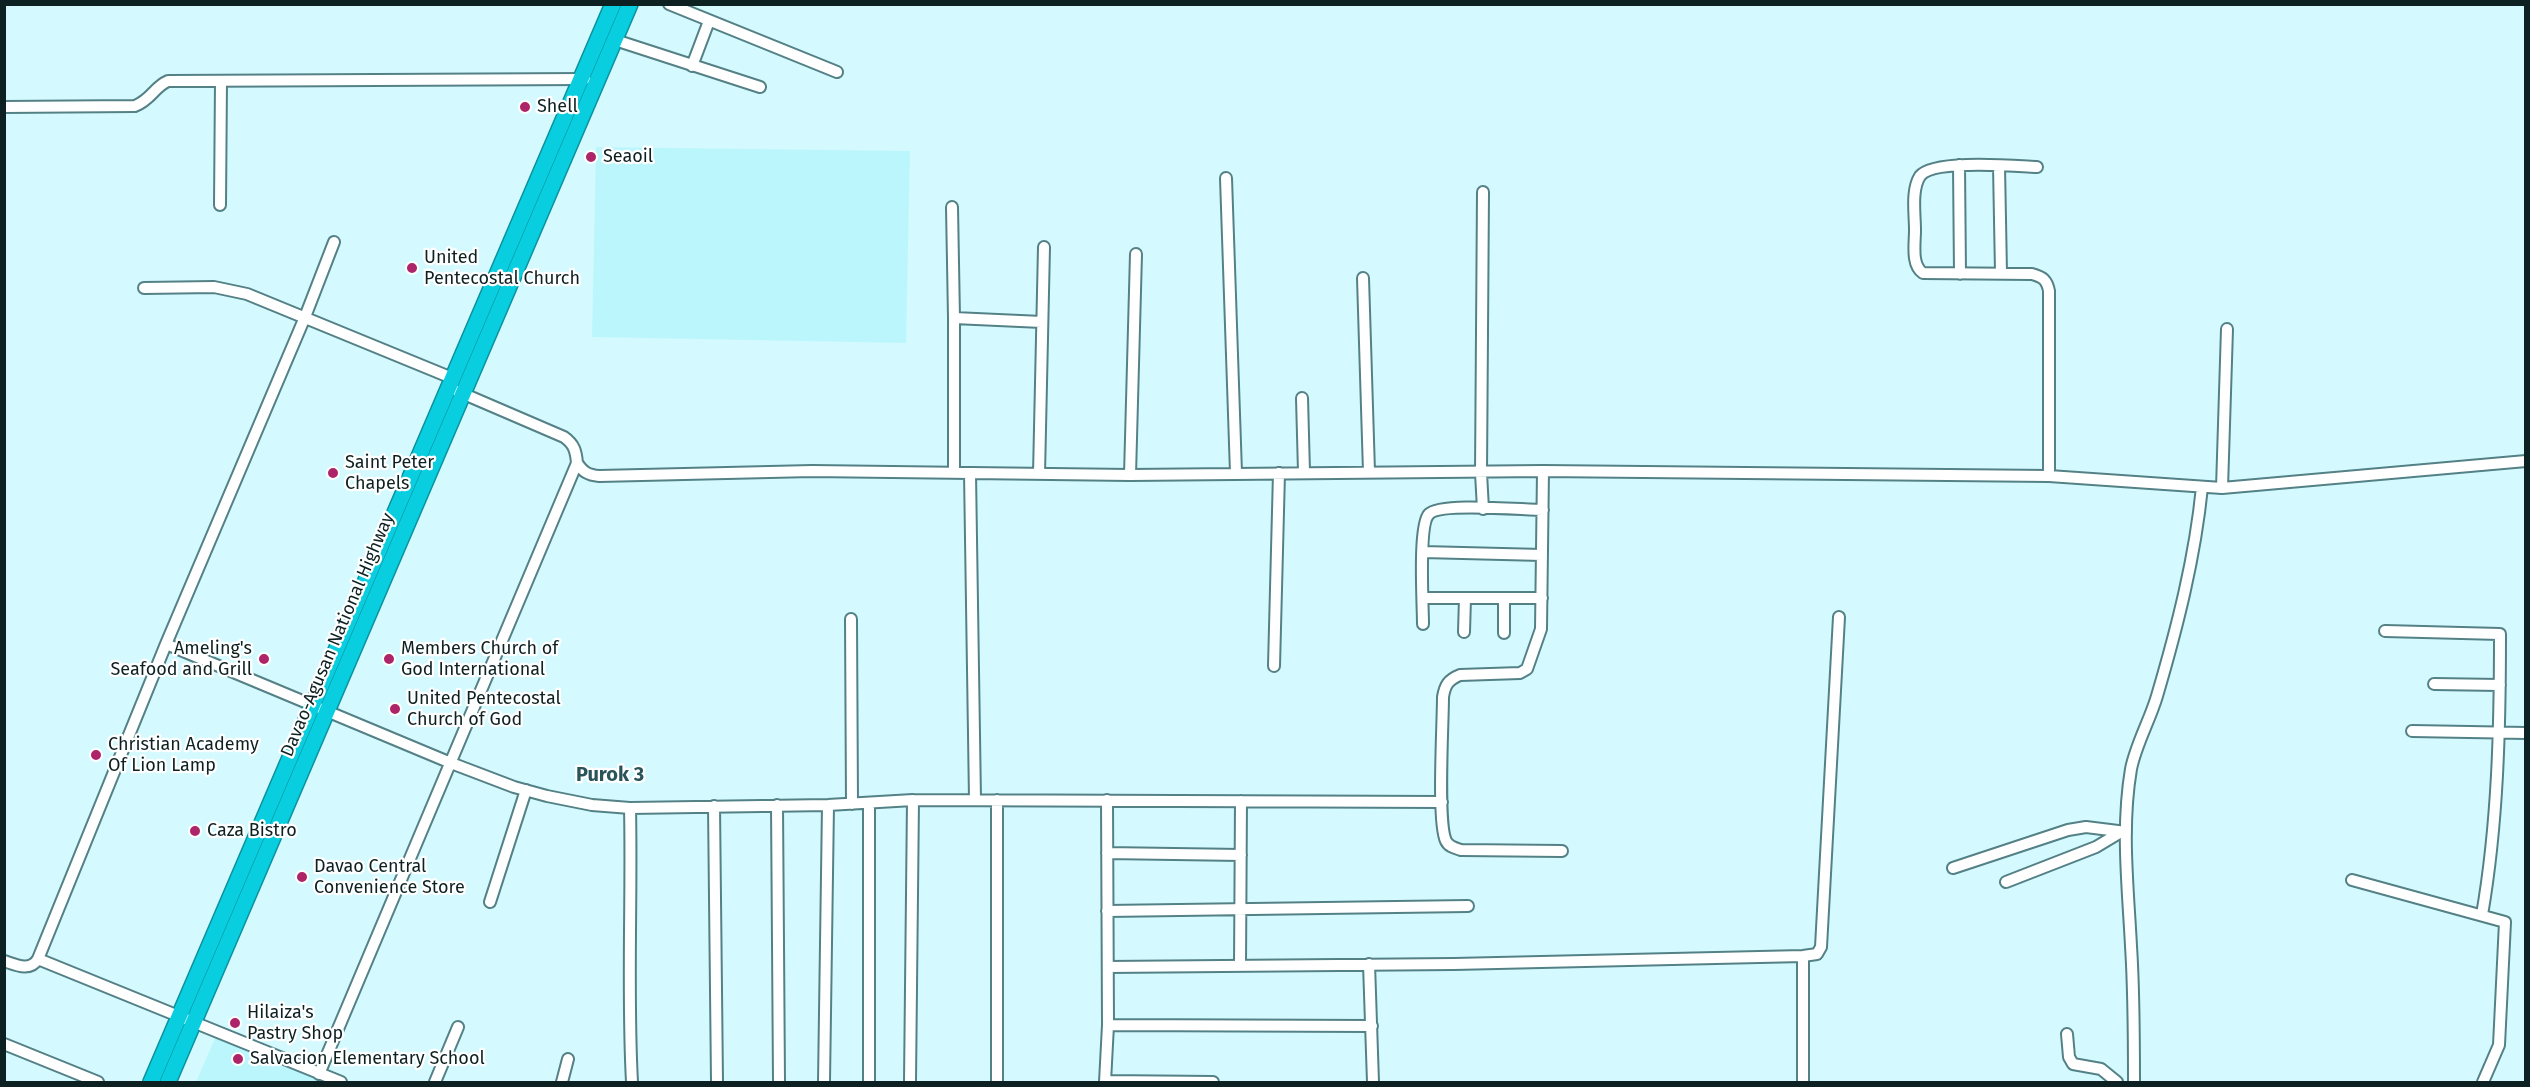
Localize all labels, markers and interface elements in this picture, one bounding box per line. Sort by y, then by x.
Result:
place label: Shell [537,96,578,118]
marker: Shell [518,100,532,114]
place label: Seaoil [603,146,653,168]
marker: Seaoil [584,150,598,164]
place label: United Pentecostal Church [424,247,580,290]
marker: United Pentecostal Church [405,261,419,275]
place label: Saint Peter Chapels [345,452,434,494]
marker: Saint Peter Chapels [326,466,340,480]
street label: Davao-Agusan National Highway [277,510,399,760]
place label: Ameling's Seafood and Grill [111,638,252,680]
place label: Members Church of God International [401,638,558,680]
marker: Ameling's Seafood and Grill [257,652,271,666]
marker: Members Church of God International [382,652,396,666]
place label: United Pentecostal Church of God [407,688,561,730]
marker: United Pentecostal Church of God [388,702,402,716]
place label: Christian Academy Of Lion Lamp [108,734,259,777]
marker: Christian Academy Of Lion Lamp [89,748,103,762]
district label: Purok 3 [576,763,644,787]
place label: Caza Bistro [207,820,297,842]
marker: Caza Bistro [188,824,202,838]
place label: Davao Central Convenience Store [314,856,465,898]
marker: Davao Central Convenience Store [295,870,309,884]
place label: Hilaiza's Pastry Shop [247,1002,343,1044]
marker: Hilaiza's Pastry Shop [228,1016,242,1030]
place label: Salvacion Elementary School [250,1048,485,1070]
marker: Salvacion Elementary School [231,1052,245,1066]

